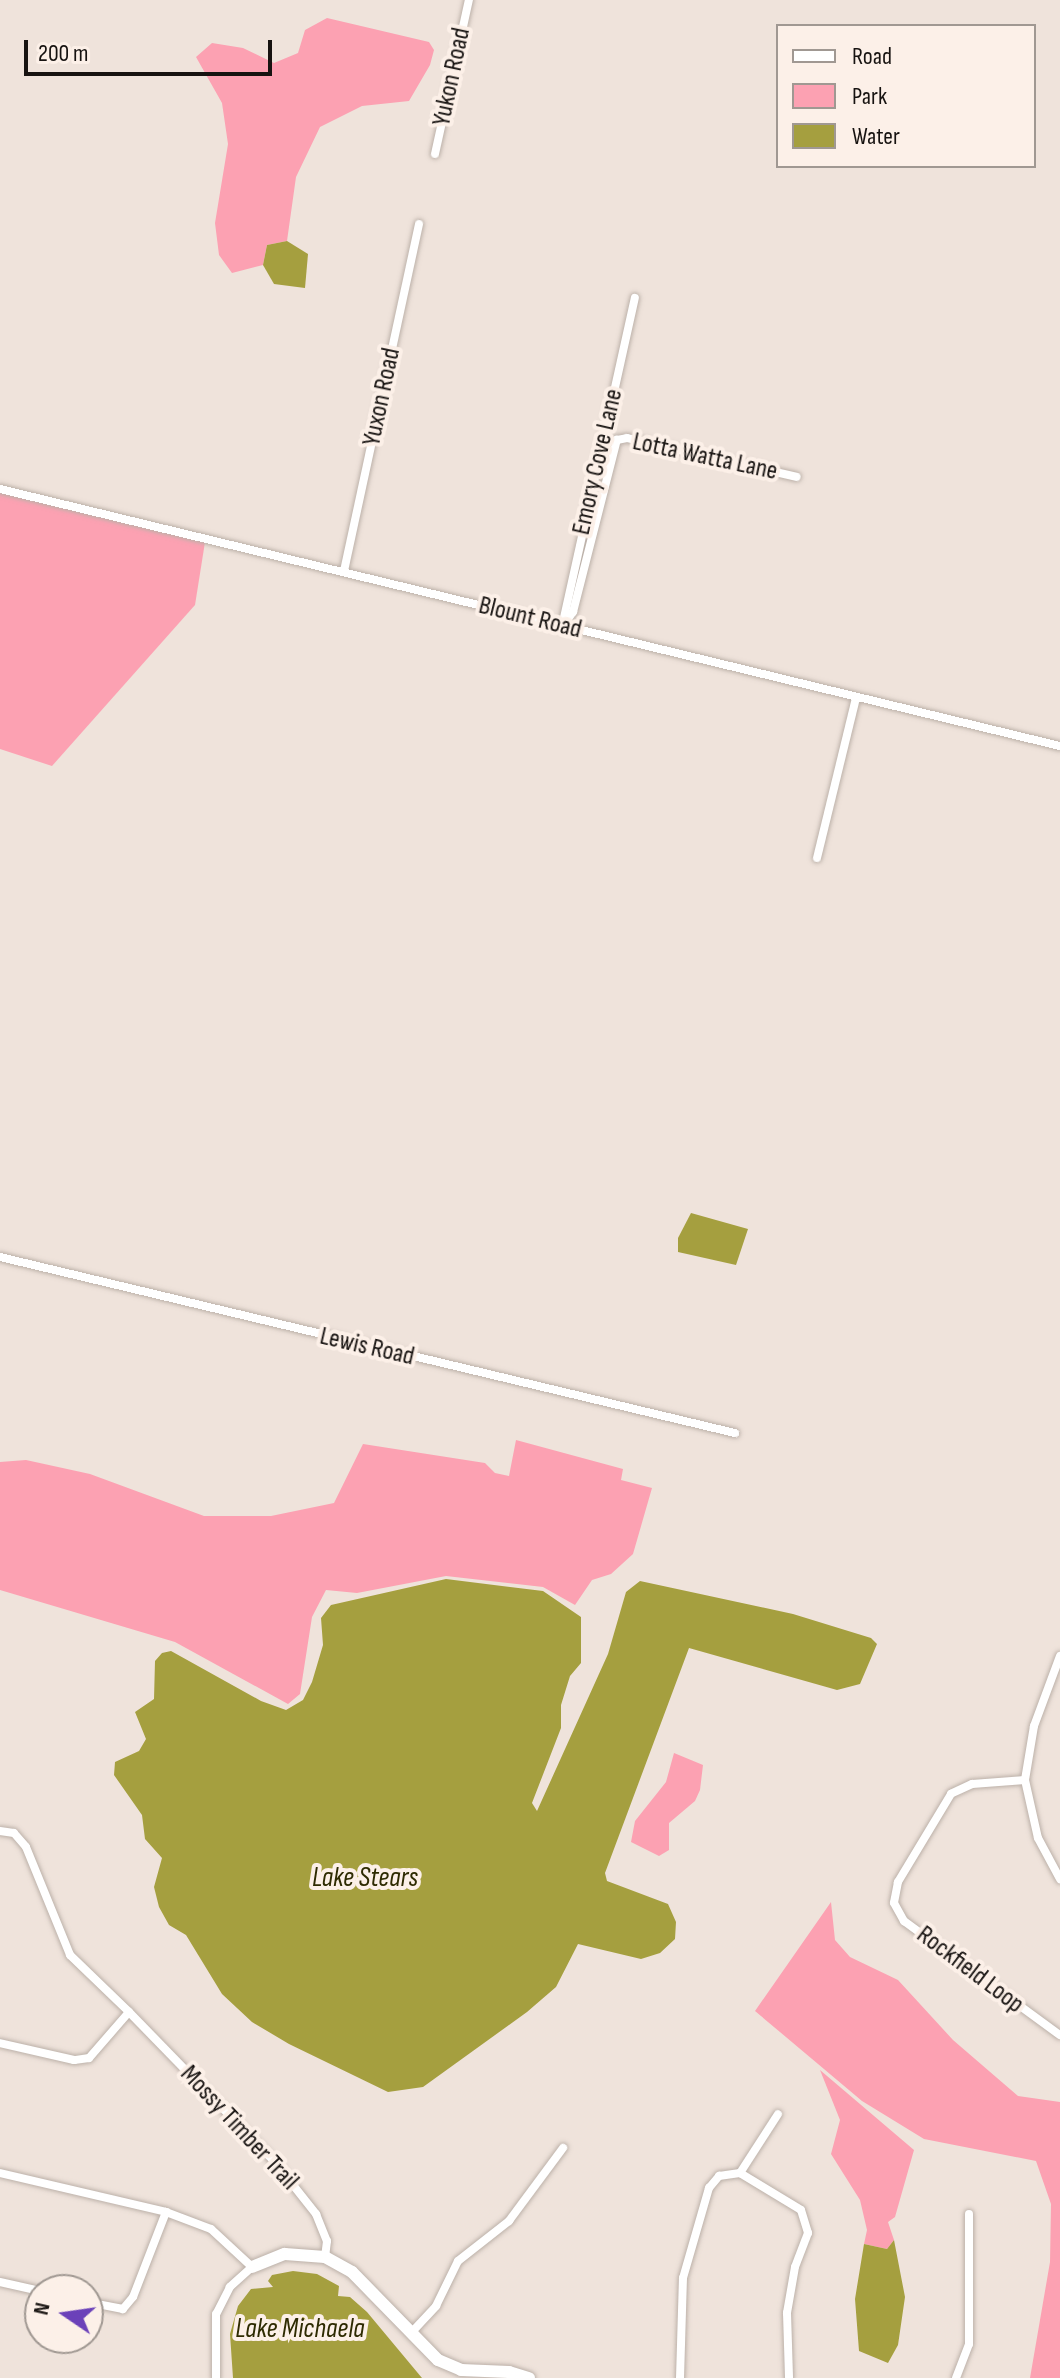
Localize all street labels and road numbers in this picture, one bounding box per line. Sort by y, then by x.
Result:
street label: Yukon Road [426,25,478,129]
street label: Yuxon Road [356,345,408,449]
street label: Emory Cove Lane [566,386,630,538]
street label: Lotta Watta Lane [630,426,780,488]
street label: Blount Road [475,590,585,646]
street label: Lewis Road [317,1321,417,1373]
street label: Rockfield Loop [910,1920,1030,2020]
street label: Mossy Timber Trail [173,2059,305,2197]

